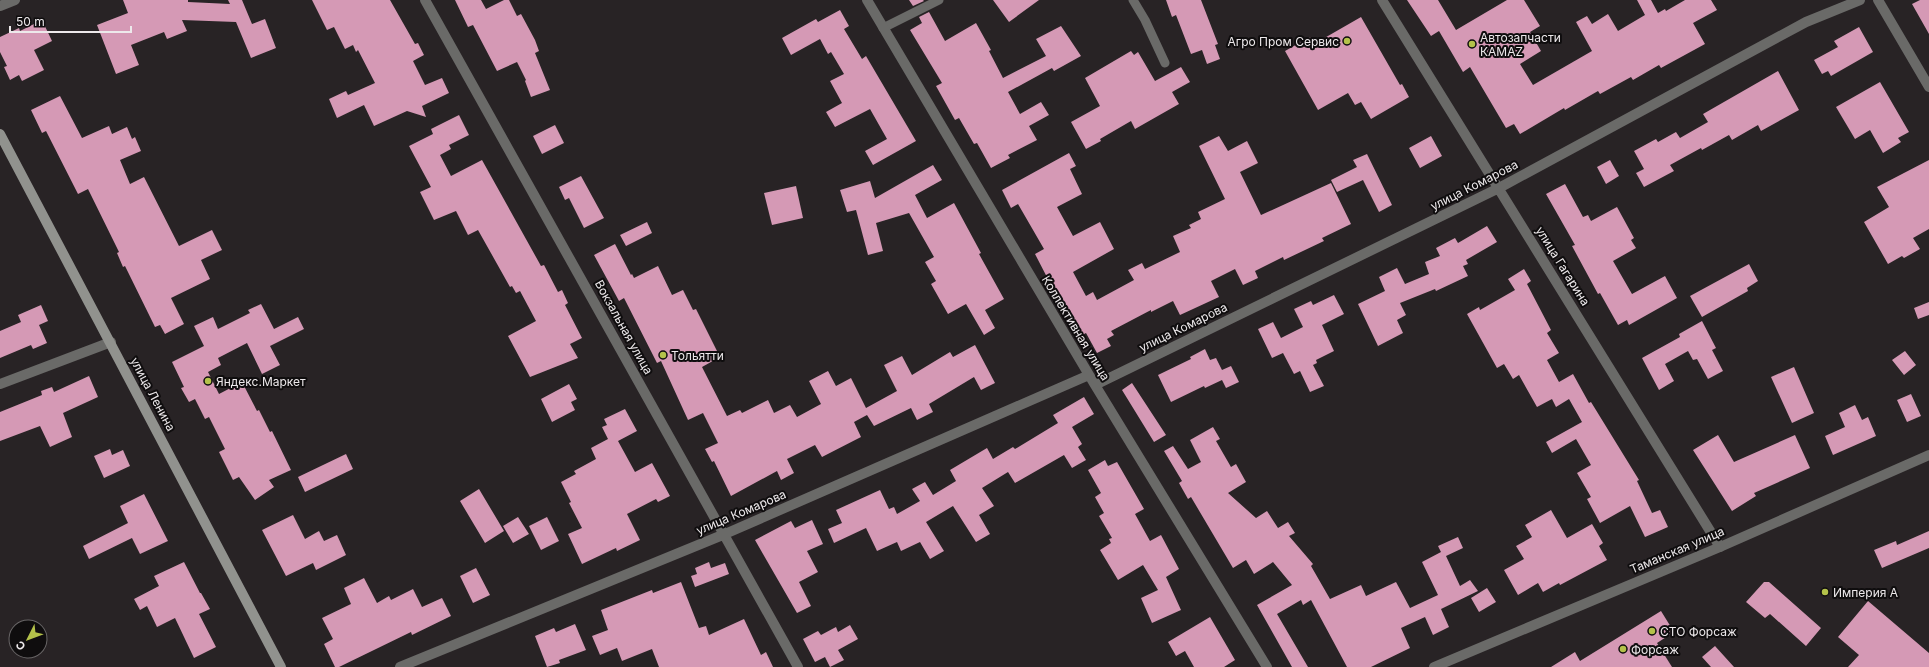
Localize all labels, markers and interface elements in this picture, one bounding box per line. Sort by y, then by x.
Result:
scale bar [10,8,131,34]
text: 50 m [16,14,45,29]
place label: Автозапчасти КАМАZ [1480,30,1561,59]
place label: Агро Пром Сервис [1227,34,1339,49]
marker: Агро Пром Сервис [1342,36,1352,46]
marker: Автозапчасти КАМАZ [1467,39,1477,49]
street label: улица Комарова [1428,156,1520,214]
street label: улица Гагарина [1533,224,1593,308]
street label: Коллективная улица [1039,273,1113,383]
street label: Вокзальная улица [592,277,656,377]
street label: улица Комарова [1136,299,1230,355]
place label: Тольятти [671,348,724,363]
marker: Тольятти [658,350,668,360]
street label: улица Ленина [127,355,179,433]
place label: Яндекс.Маркет [216,374,306,389]
marker: Яндекс.Маркет [203,376,213,386]
street label: улица Комарова [694,486,788,538]
street label: Таманская улица [1628,523,1726,577]
place label: Империя А [1833,585,1898,600]
marker: Империя А [1820,587,1830,597]
north arrow [8,619,48,659]
place label: СТО Форсаж [1660,624,1737,639]
marker: СТО Форсаж [1647,626,1657,636]
text: С [13,638,28,653]
place label: Форсаж [1631,642,1679,657]
marker: Форсаж [1618,644,1628,654]

